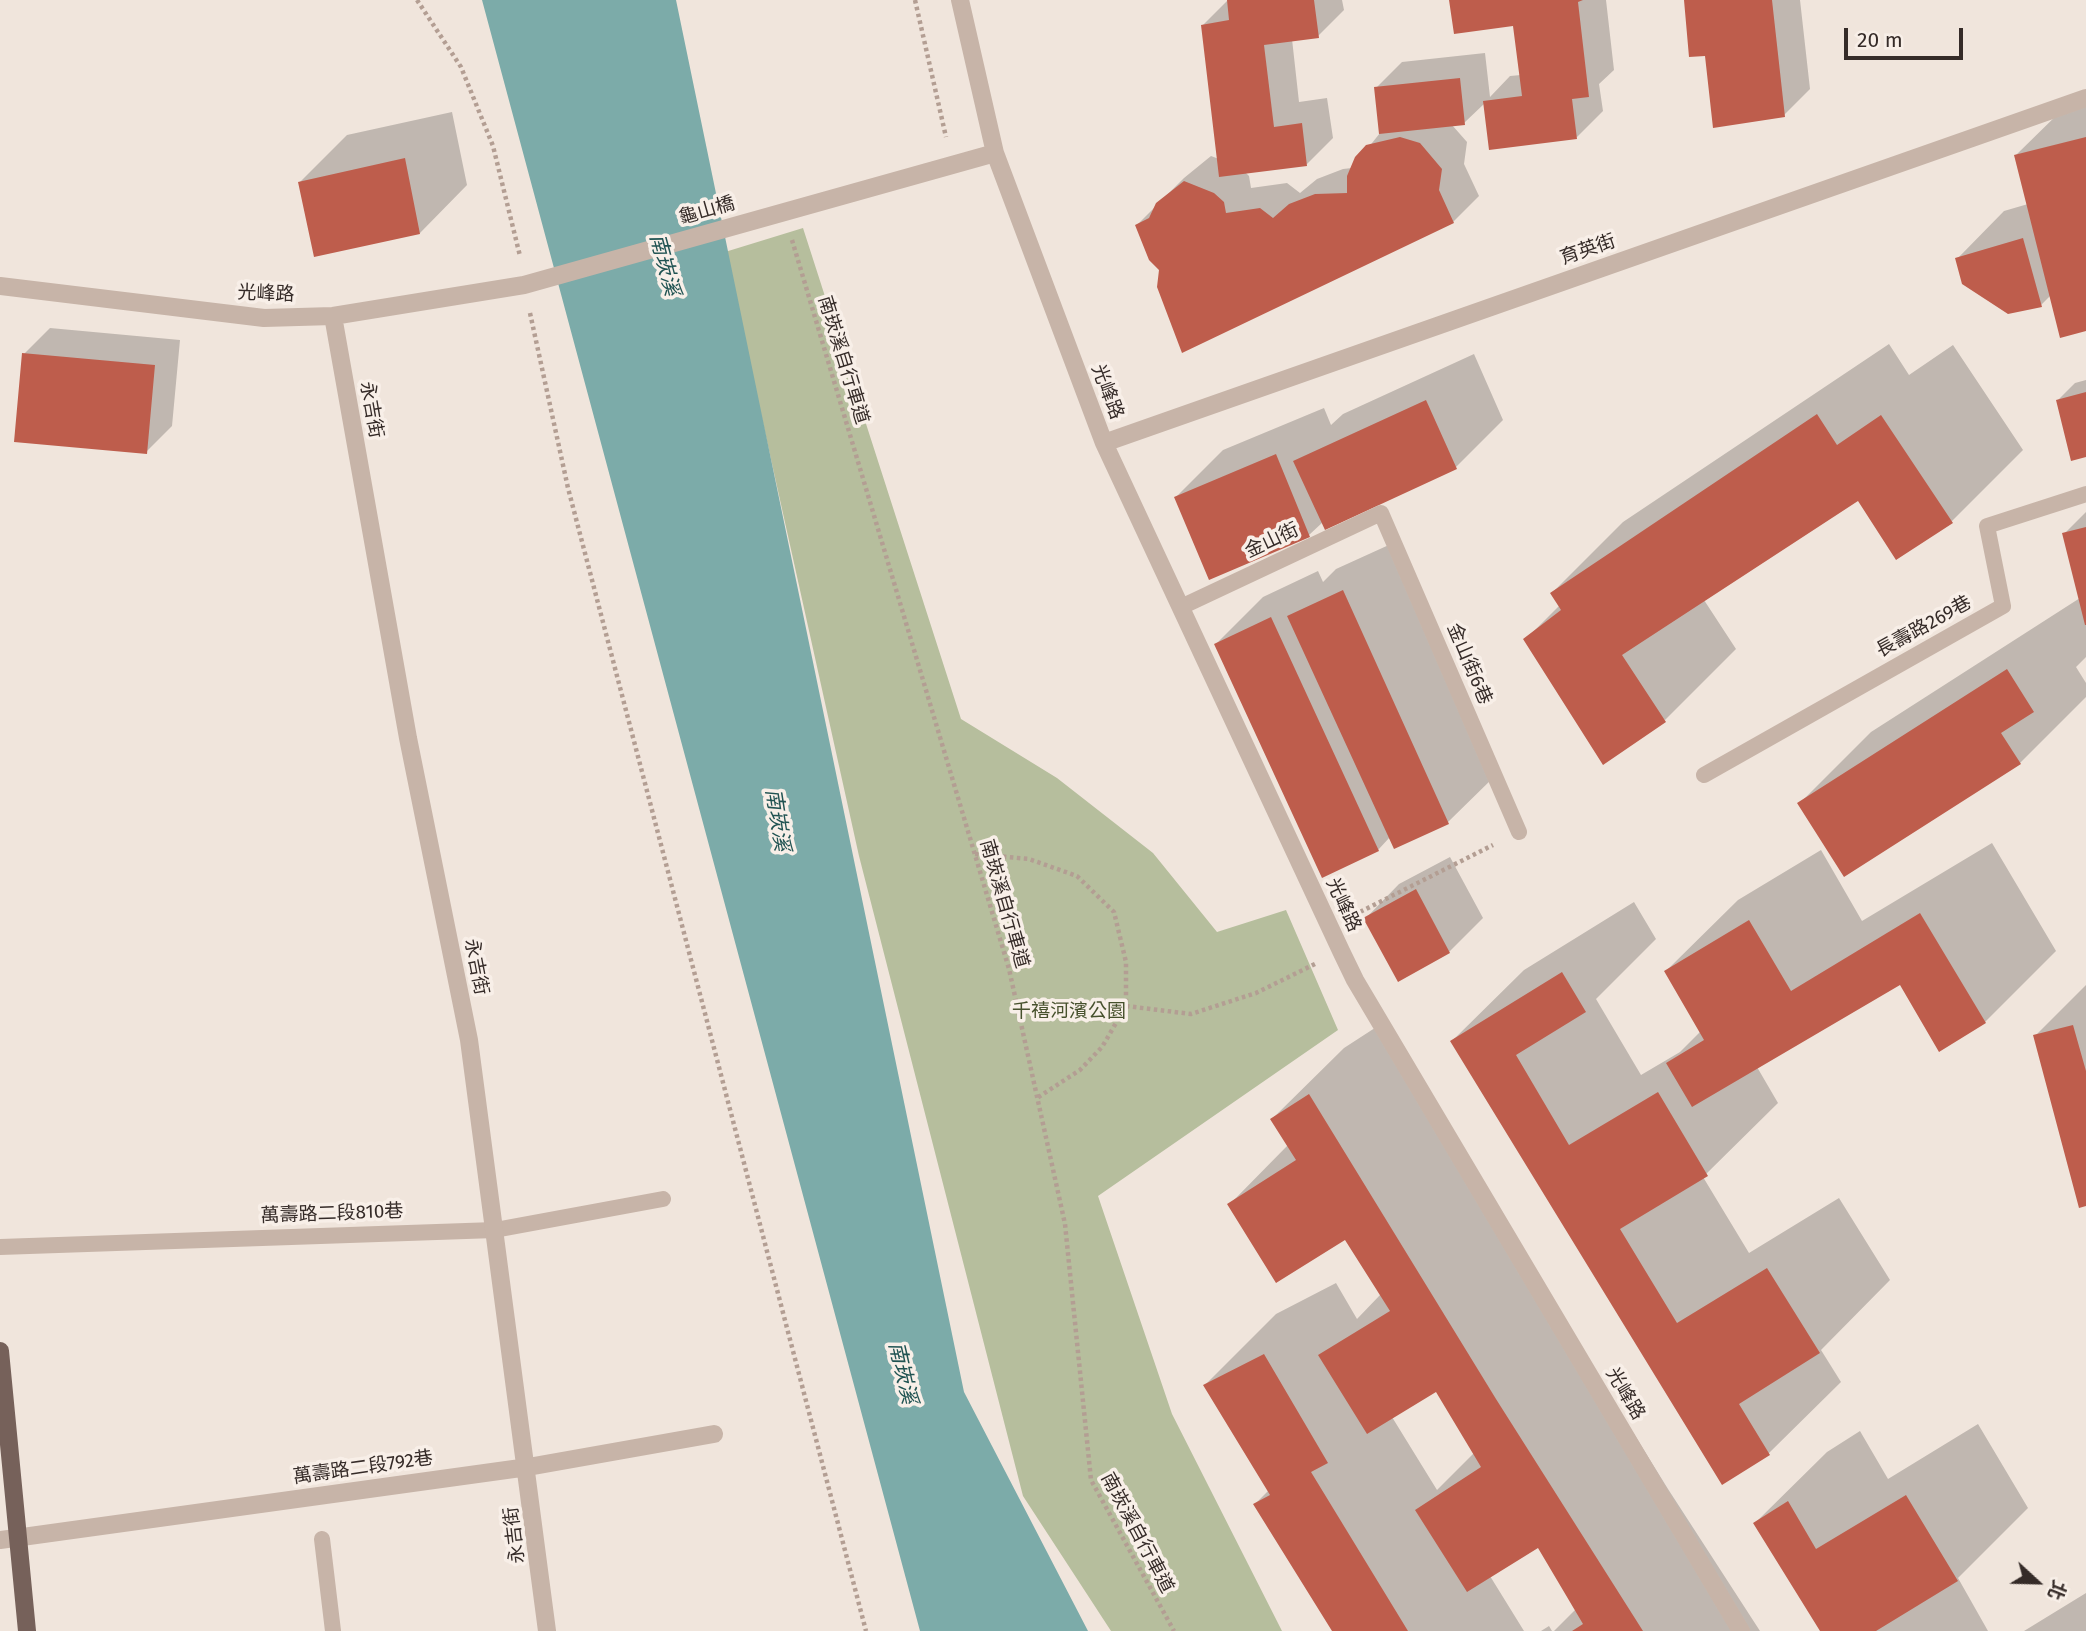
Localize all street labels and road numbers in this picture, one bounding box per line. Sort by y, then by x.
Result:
street label: 龜山橋 [676,192,738,230]
street label: 育英街 [1557,230,1619,270]
street label: 光峰路 [237,282,295,306]
street label: 南崁溪自行車道 [813,293,873,427]
street label: 光峰路 [1086,361,1128,423]
street label: 永吉街 [355,380,387,440]
street label: 金山街 [1241,519,1303,563]
street label: 長壽路269巷 [1872,592,1976,662]
street label: 金山街6巷 [1442,620,1496,708]
street label: 南崁溪自行車道 [975,837,1033,971]
street label: 光峰路 [1321,874,1365,936]
street label: 永吉街 [459,937,493,997]
street label: 萬壽路二段810巷 [260,1200,404,1228]
street label: 光峰路 [1601,1364,1649,1424]
street label: 萬壽路二段792巷 [292,1447,434,1489]
street label: 南崁溪自行車道 [1096,1469,1178,1597]
street label: 永吉街 [500,1505,530,1565]

